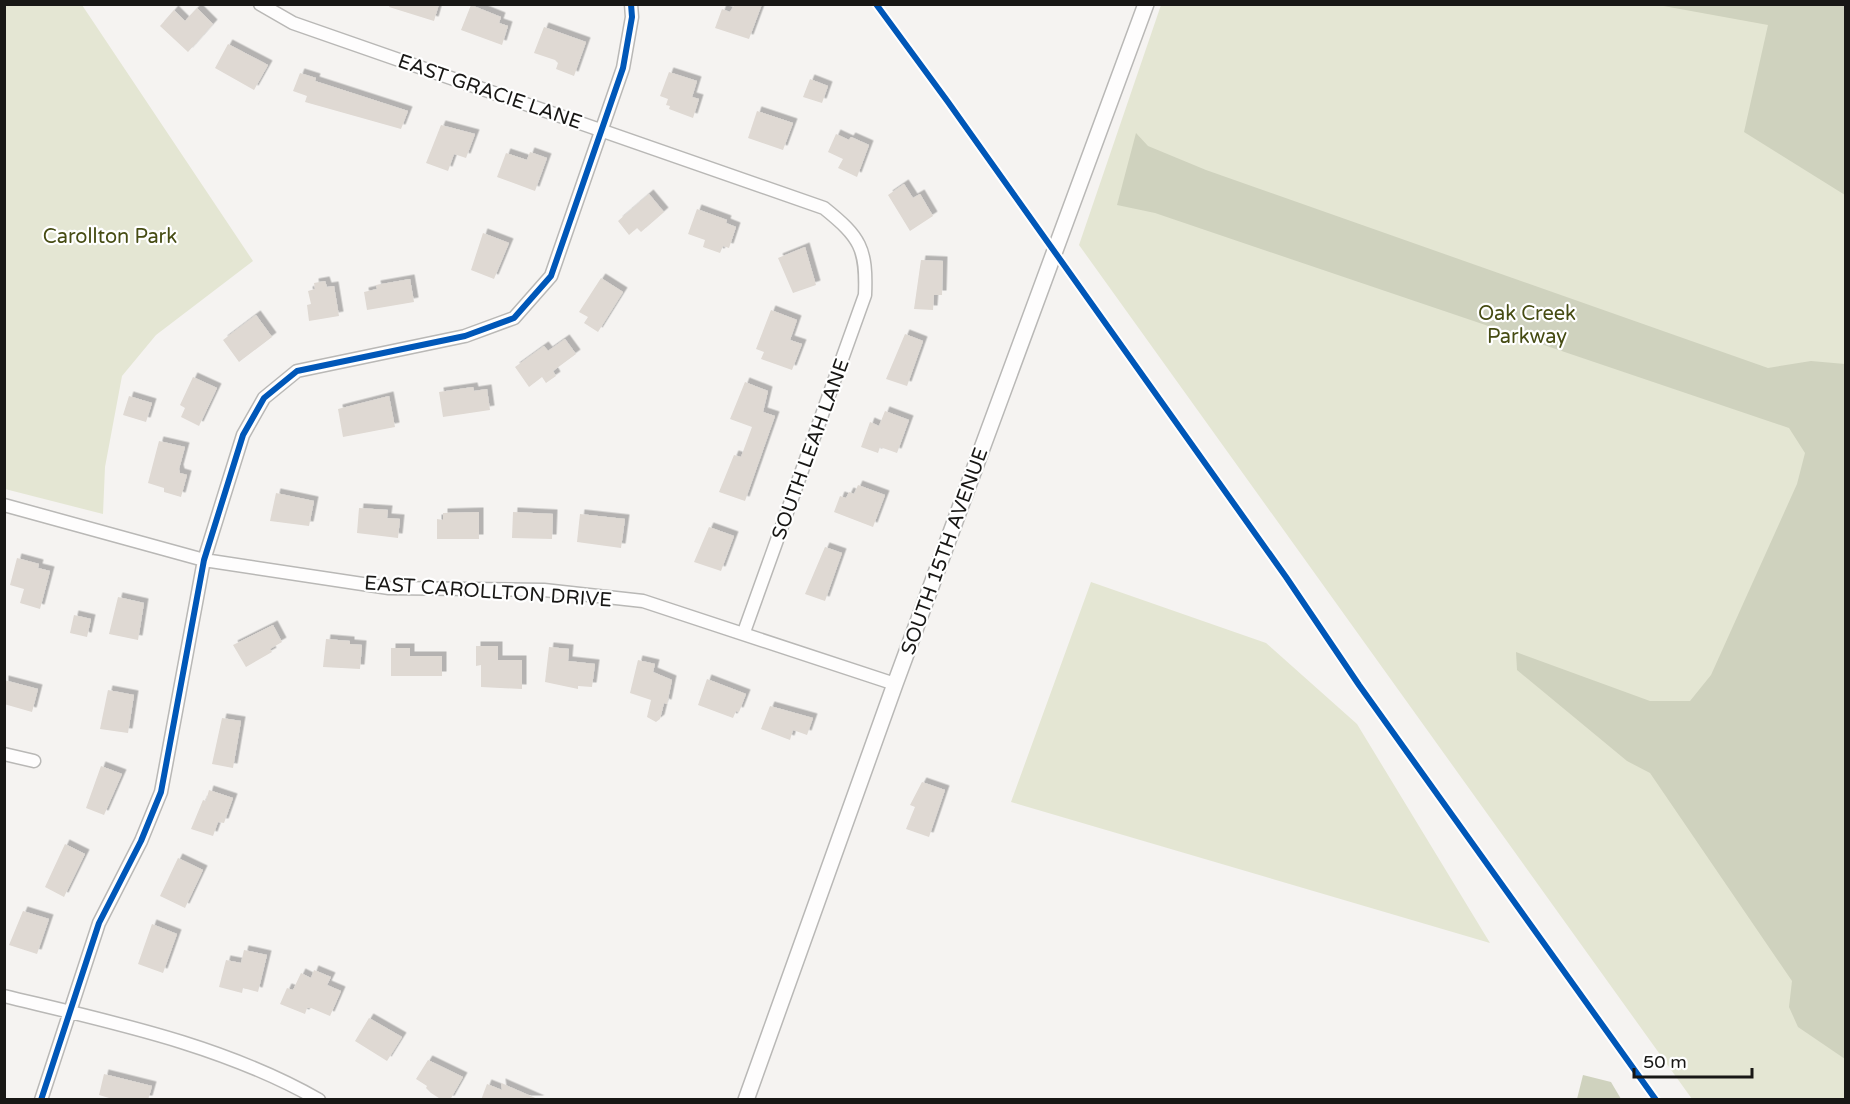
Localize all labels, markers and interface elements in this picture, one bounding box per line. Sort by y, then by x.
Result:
street label: EAST GRACIE LANE [394,49,585,135]
park label: Carollton Park [43,225,177,249]
park label: Oak Creek Parkway [1478,302,1576,349]
street label: SOUTH LEAH LANE [767,356,855,543]
street label: SOUTH 15TH AVENUE [896,445,994,658]
street label: EAST CAROLLTON DRIVE [363,571,613,613]
scale bar [1634,1041,1752,1079]
text: 50 m [1643,1051,1687,1073]

